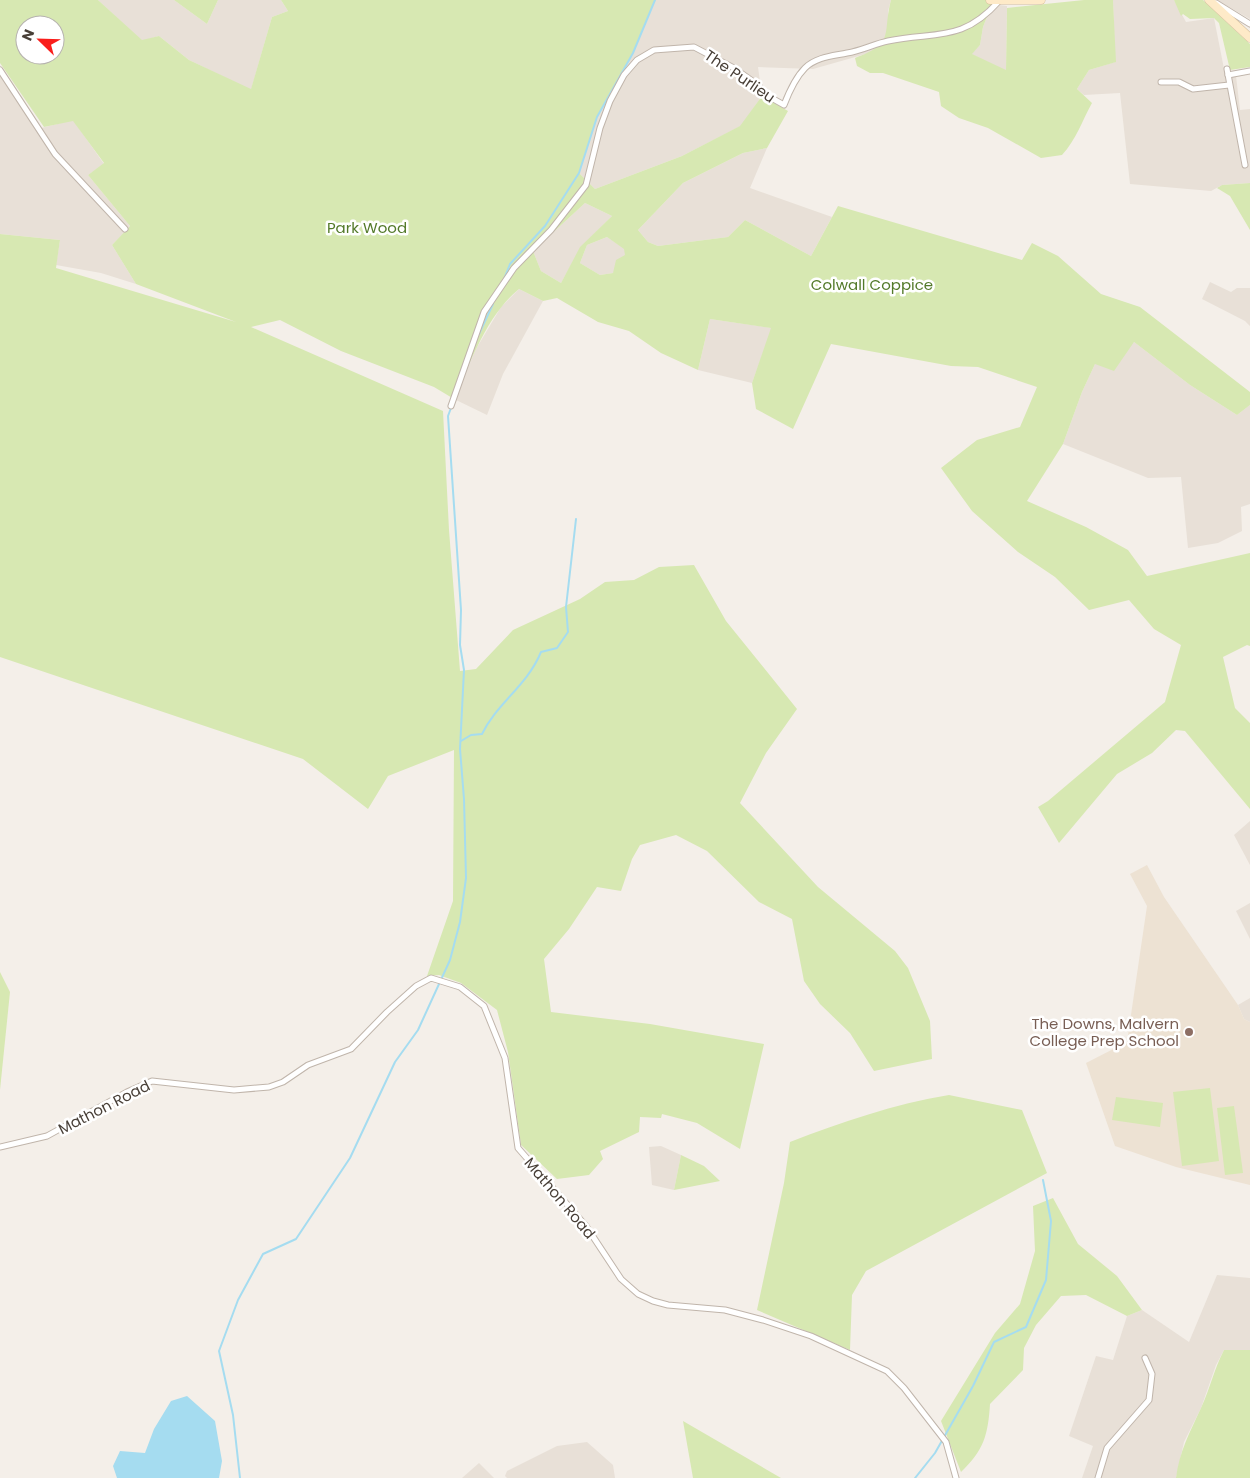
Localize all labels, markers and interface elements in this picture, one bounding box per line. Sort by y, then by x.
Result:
north arrow [15,15,65,65]
text: N [17,26,39,44]
street label: The Purlieu [700,45,780,107]
park label: Park Wood [327,217,407,238]
park label: Colwall Coppice [811,274,933,295]
place label: The Downs, Malvern College Prep School [1030,1013,1179,1051]
marker: The Downs, Malvern College Prep School [1183,1026,1195,1038]
street label: Mathon Road [55,1075,153,1139]
street label: Mathon Road [520,1153,600,1243]

